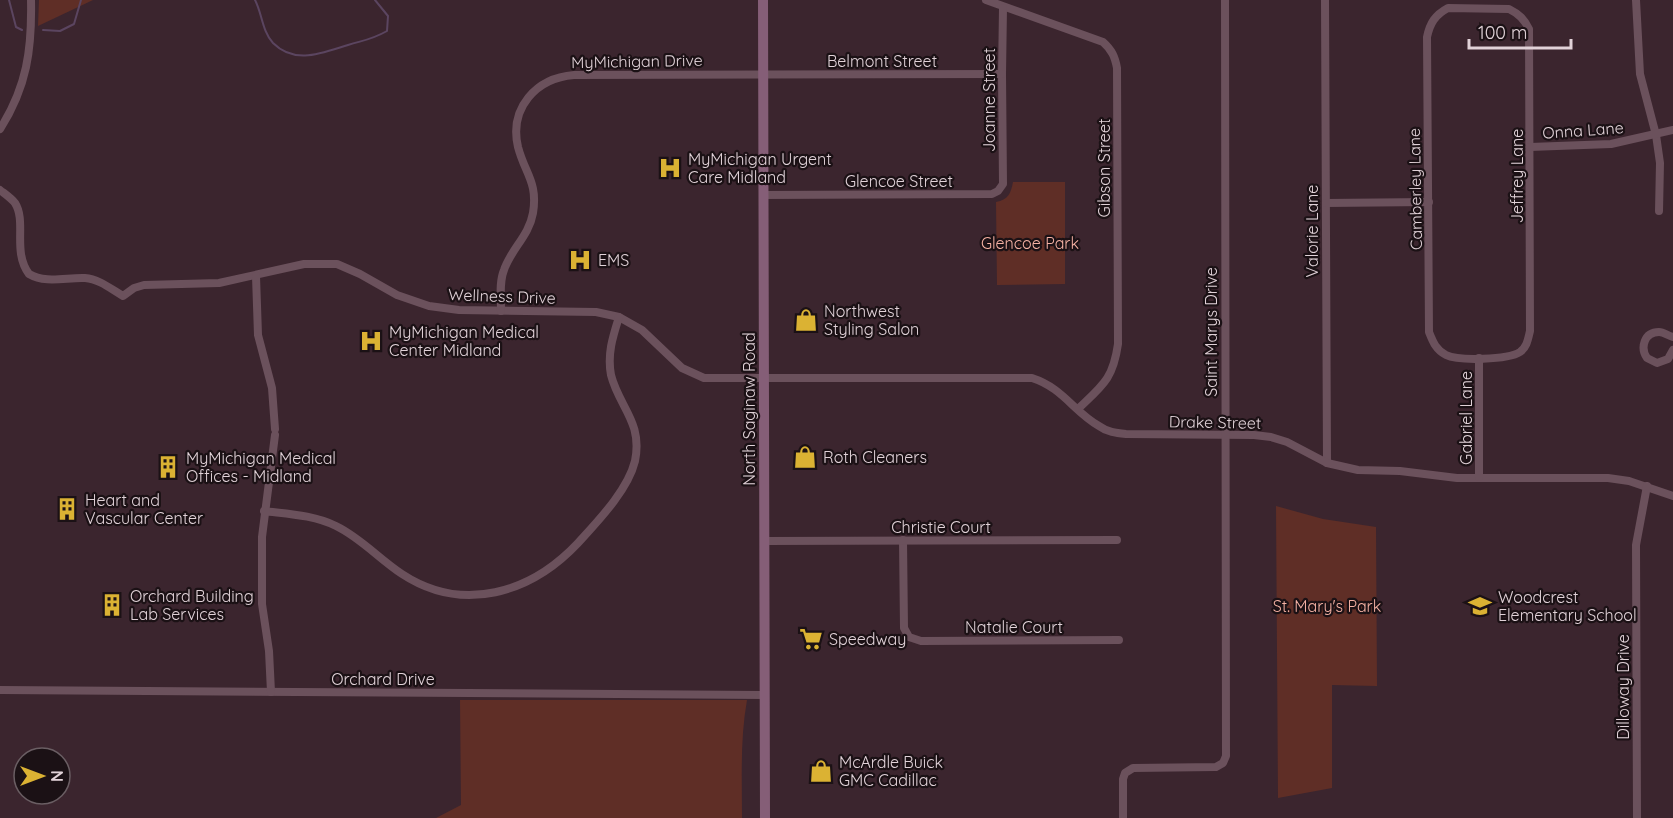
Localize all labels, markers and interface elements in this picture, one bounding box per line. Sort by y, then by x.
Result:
scale bar [1469,12,1571,50]
text: 100 m [1478,21,1527,44]
street label: Joanne Street [979,48,999,152]
street label: MyMichigan Drive [571,50,703,72]
street label: Belmont Street [827,51,937,71]
street label: Onna Lane [1542,117,1624,143]
street label: Gibson Street [1094,119,1114,217]
street label: Camberley Lane [1404,128,1426,250]
street label: Jeffrey Lane [1507,129,1527,223]
place label: MyMichigan Urgent Care Midland [688,149,832,187]
hospital icon: MyMichigan Urgent Care Midland [657,155,683,181]
street label: Glencoe Street [845,171,953,191]
street label: Valorie Lane [1302,185,1322,277]
park label: Glencoe Park [981,233,1079,253]
hospital icon: EMS [567,247,593,273]
place label: EMS [598,250,629,270]
street label: Saint Marys Drive [1201,267,1221,397]
street label: Wellness Drive [448,284,556,308]
place label: Northwest Styling Salon [824,301,919,339]
shop icon: Northwest Styling Salon [793,307,819,333]
place label: MyMichigan Medical Center Midland [389,322,539,360]
hospital icon: MyMichigan Medical Center Midland [358,328,384,354]
street label: North Saginaw Road [739,332,759,486]
street label: Gabriel Lane [1456,371,1476,465]
street label: Drake Street [1169,411,1261,433]
shop icon: Roth Cleaners [792,444,818,470]
place label: Roth Cleaners [823,447,927,467]
place label: MyMichigan Medical Offices - Midland [186,448,336,486]
building icon: MyMichigan Medical Offices - Midland [155,454,181,480]
place label: Heart and Vascular Center [85,490,203,528]
building icon: Heart and Vascular Center [54,496,80,522]
street label: Christie Court [891,517,991,537]
place label: Orchard Building Lab Services [130,586,254,624]
place label: Woodcrest Elementary School [1498,587,1637,625]
building icon: Orchard Building Lab Services [99,592,125,618]
school or university icon: Woodcrest Elementary School [1467,593,1493,619]
park label: St. Mary's Park [1273,596,1381,616]
street label: Natalie Court [965,617,1063,637]
supermarket icon: Speedway [798,626,824,652]
place label: Speedway [829,629,906,649]
street label: Dilloway Drive [1613,634,1633,740]
street label: Orchard Drive [331,669,435,689]
north arrow [12,746,72,806]
place label: McArdle Buick GMC Cadillac [839,752,943,790]
shop icon: McArdle Buick GMC Cadillac [808,758,834,784]
text: N [47,770,67,782]

